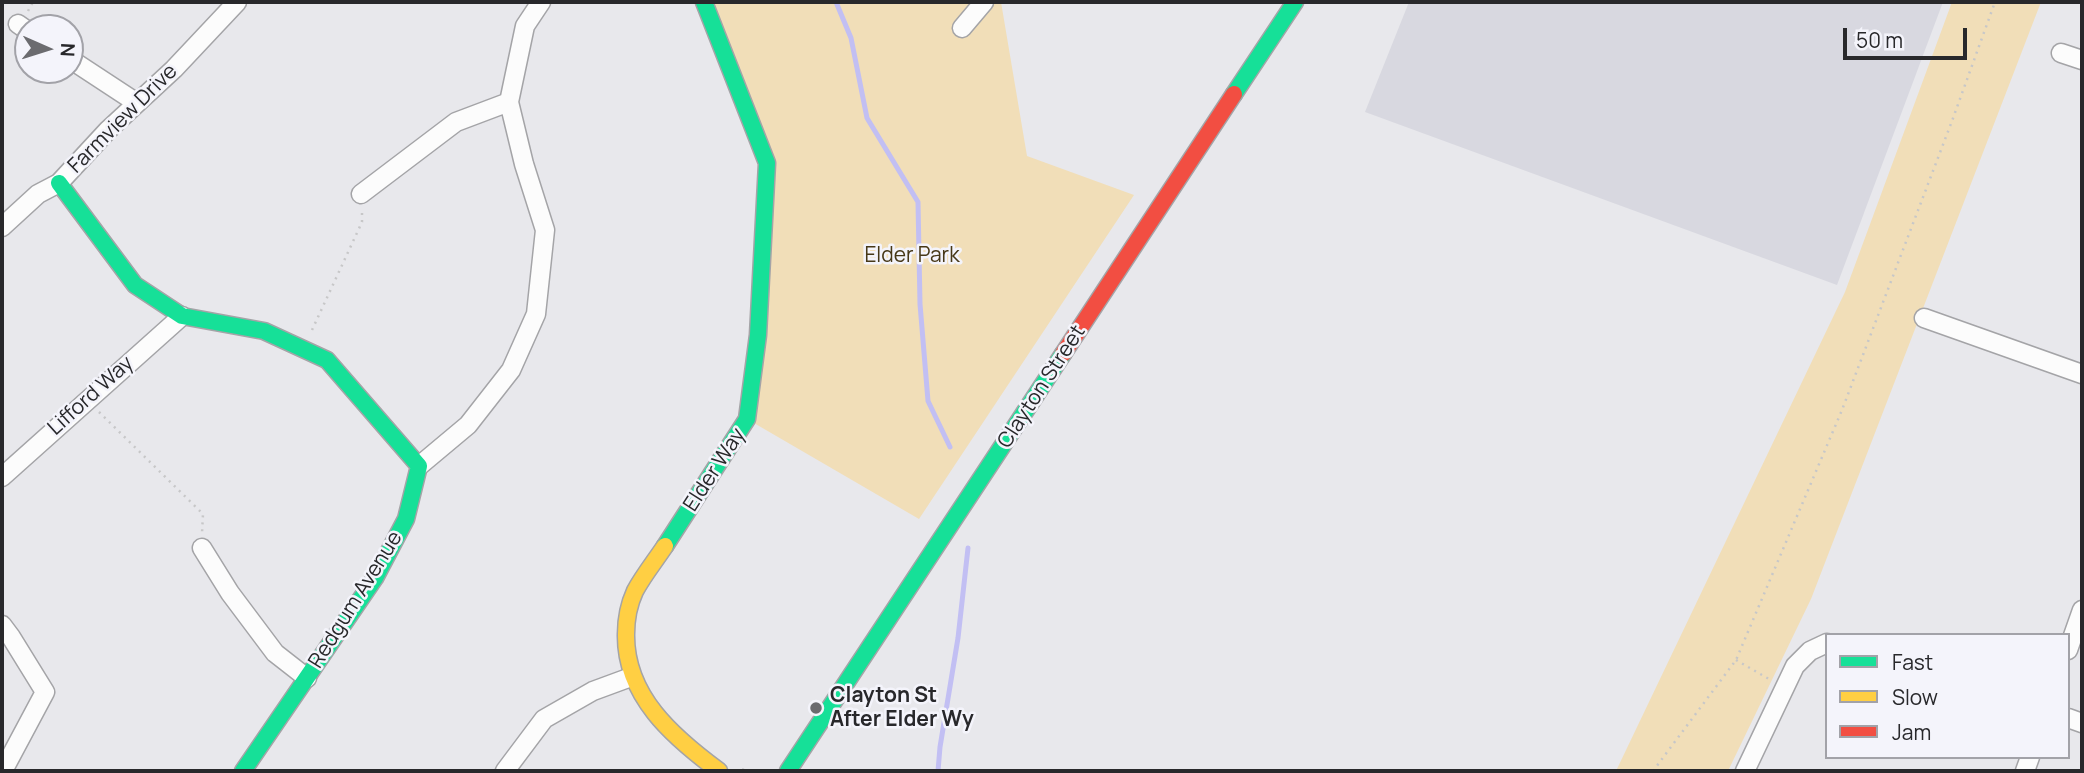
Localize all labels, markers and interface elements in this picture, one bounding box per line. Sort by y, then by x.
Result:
north arrow [14,14,84,84]
scale bar [1846,14,1970,58]
text: 50 m [1856,26,1903,54]
text: N [55,42,81,57]
street label: Farmview Drive [63,59,183,179]
park label: Elder Park [864,243,960,269]
street label: Clayton Street [993,321,1091,453]
street label: Lifford Way [43,351,139,441]
street label: Elder Way [679,424,751,516]
street label: Redgum Avenue [304,527,408,673]
legend [1825,633,2070,759]
text: Fast [1892,648,1933,676]
place label: Clayton St After Elder Wy [830,683,974,733]
text: Slow [1892,683,1938,711]
marker: Clayton St After Elder Wy [808,700,824,716]
text: Jam [1892,718,1931,746]

